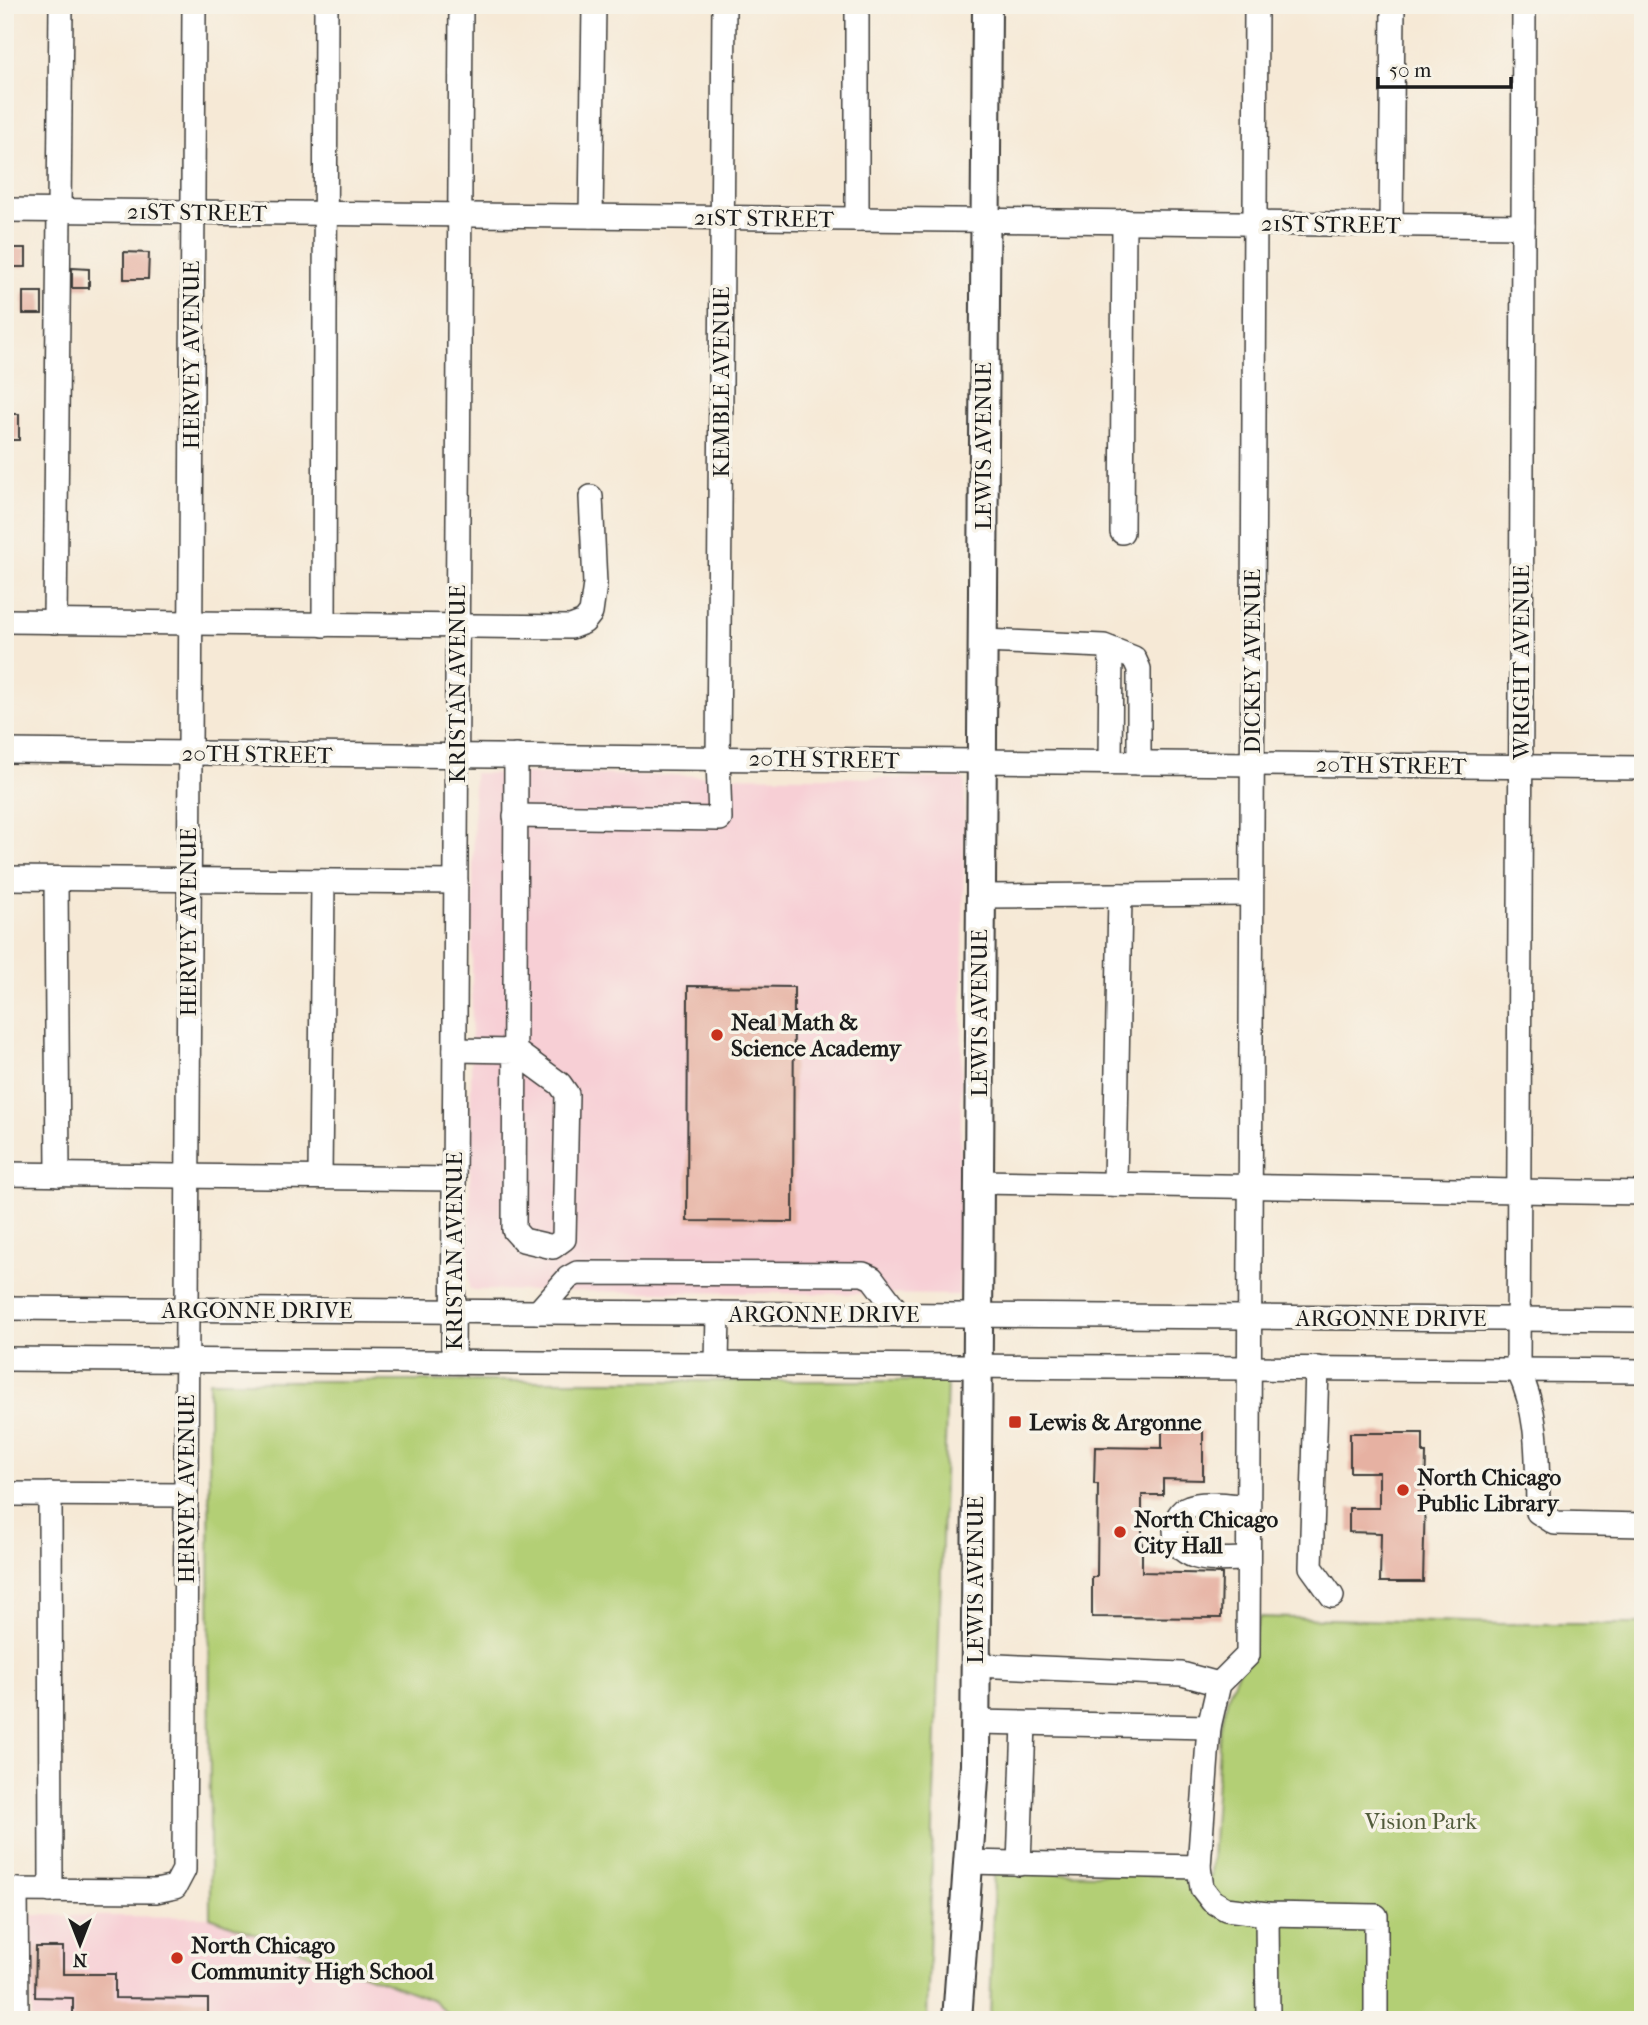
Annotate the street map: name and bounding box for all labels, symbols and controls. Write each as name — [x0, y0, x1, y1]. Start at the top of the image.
scale bar — [1378, 46, 1512, 90]
text: 50 m — [1389, 58, 1432, 82]
street label: 21ST STREET — [127, 198, 268, 227]
street label: 21ST STREET — [694, 204, 835, 233]
street label: 21ST STREET — [1261, 210, 1402, 239]
street label: HERVEY AVENUE — [178, 260, 205, 450]
street label: KEMBLE AVENUE — [708, 286, 735, 478]
street label: LEWIS AVENUE — [970, 362, 997, 530]
street label: WRIGHT AVENUE — [1508, 565, 1535, 760]
street label: DICKEY AVENUE — [1239, 569, 1266, 753]
street label: KRISTAN AVENUE — [444, 585, 471, 783]
street label: 20TH STREET — [181, 740, 333, 769]
street label: 20TH STREET — [748, 745, 900, 774]
street label: 20TH STREET — [1315, 751, 1467, 780]
street label: HERVEY AVENUE — [175, 827, 202, 1017]
street label: LEWIS AVENUE — [966, 929, 993, 1097]
place label: Neal Math & Science Academy — [731, 1009, 903, 1062]
marker: Neal Math & Science Academy — [709, 1027, 725, 1043]
street label: KRISTAN AVENUE — [441, 1152, 468, 1350]
street label: ARGONNE DRIVE — [161, 1297, 353, 1324]
street label: ARGONNE DRIVE — [728, 1301, 920, 1328]
street label: ARGONNE DRIVE — [1295, 1305, 1487, 1332]
street label: HERVEY AVENUE — [173, 1394, 200, 1584]
place label: Lewis & Argonne — [1029, 1409, 1202, 1436]
marker: Lewis & Argonne — [1007, 1414, 1023, 1430]
place label: North Chicago Public Library — [1417, 1464, 1562, 1517]
marker: North Chicago Public Library — [1395, 1482, 1411, 1498]
street label: LEWIS AVENUE — [962, 1496, 989, 1664]
place label: North Chicago City Hall — [1134, 1506, 1279, 1559]
marker: North Chicago City Hall — [1112, 1524, 1128, 1540]
park label: Vision Park — [1364, 1808, 1478, 1835]
north arrow — [46, 1910, 116, 1980]
place label: North Chicago Community High School — [191, 1932, 434, 1985]
text: N — [72, 1949, 87, 1971]
marker: North Chicago Community High School — [169, 1950, 185, 1966]

